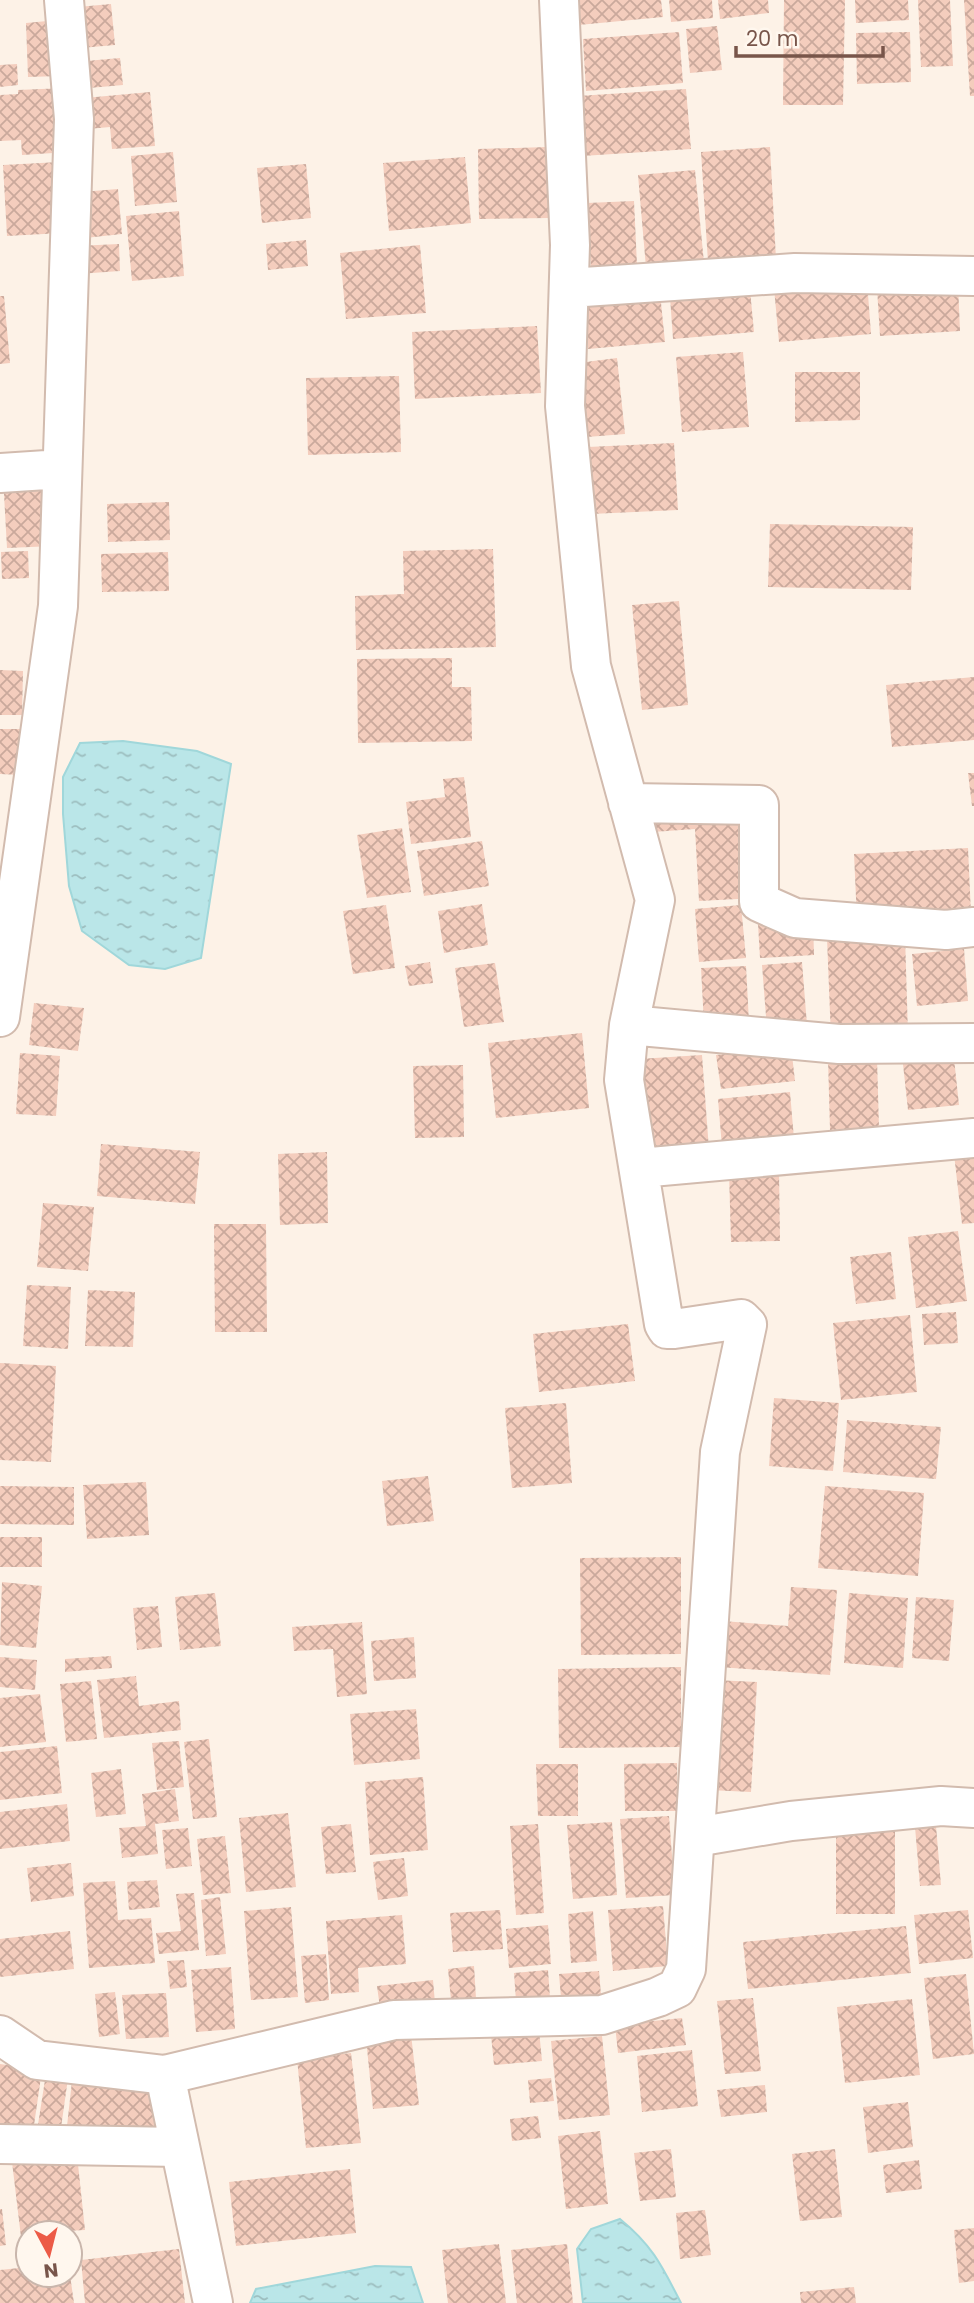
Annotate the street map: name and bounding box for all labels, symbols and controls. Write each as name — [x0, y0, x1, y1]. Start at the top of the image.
scale bar — [736, 14, 883, 58]
text: 20 m — [746, 24, 799, 53]
north arrow — [14, 2219, 84, 2289]
text: N — [42, 2256, 60, 2285]

